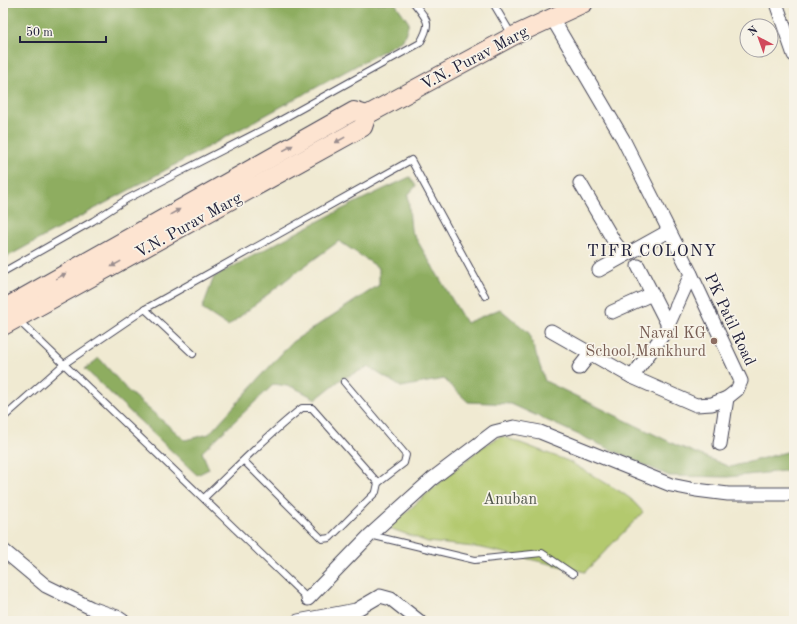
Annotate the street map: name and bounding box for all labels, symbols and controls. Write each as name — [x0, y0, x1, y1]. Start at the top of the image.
scale bar — [20, 18, 106, 44]
north arrow — [739, 18, 779, 58]
street label: V.N. Purav Marg — [419, 24, 531, 94]
text: N — [747, 24, 761, 38]
text: 50 m — [26, 26, 53, 39]
one-way arrow — [334, 136, 345, 143]
one-way arrow — [282, 145, 294, 152]
street label: V.N. Purav Marg — [133, 190, 245, 261]
one-way arrow — [169, 209, 181, 216]
district label: TIFR COLONY — [587, 243, 717, 260]
one-way arrow — [110, 260, 122, 267]
street label: PK Patil Road — [701, 271, 758, 368]
one-way arrow — [56, 273, 67, 280]
place label: Naval KG School,Mankhurd — [585, 326, 706, 360]
marker: Naval KG School,Mankhurd — [709, 336, 719, 346]
park label: Anuban — [483, 492, 537, 508]

